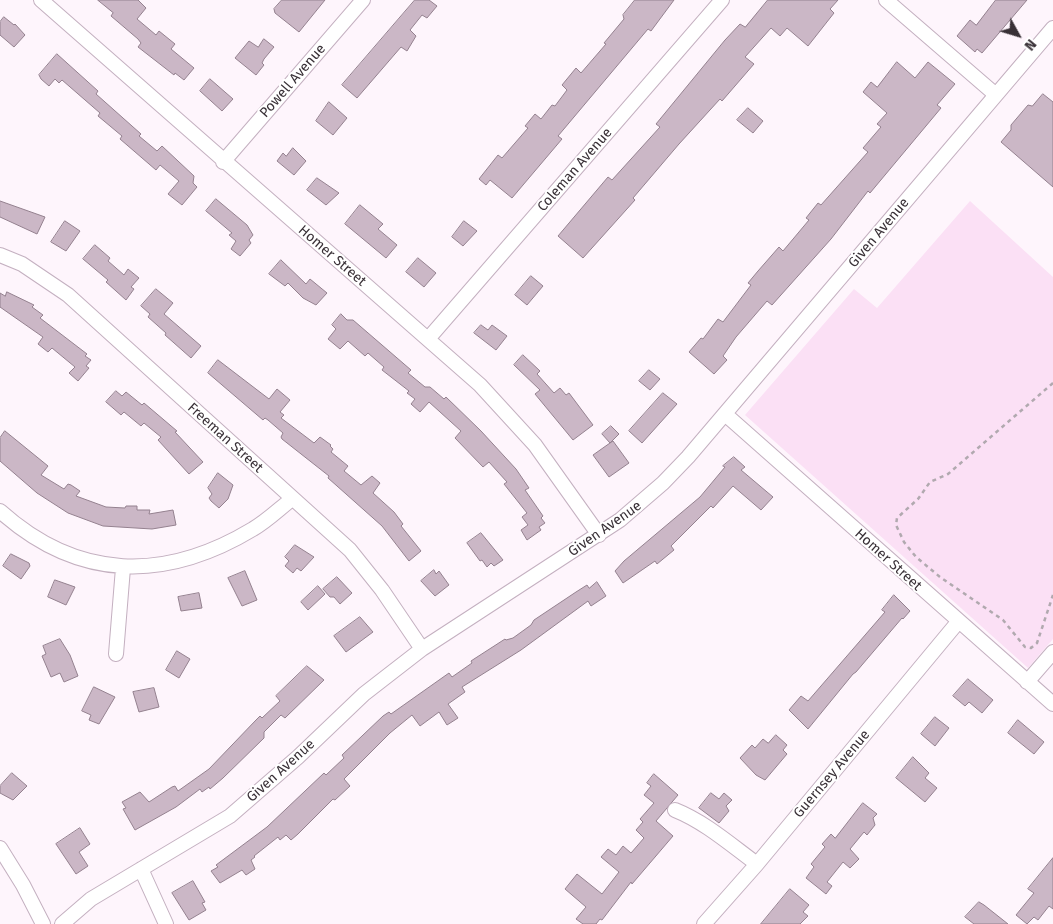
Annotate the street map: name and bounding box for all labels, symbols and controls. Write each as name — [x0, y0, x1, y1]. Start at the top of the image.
north arrow — [993, 10, 1043, 60]
text: N — [1021, 36, 1040, 54]
street label: Powell Avenue — [257, 41, 329, 121]
street label: Coleman Avenue — [534, 125, 616, 215]
street label: Given Avenue — [845, 195, 913, 271]
street label: Homer Street — [295, 222, 369, 290]
street label: Freeman Street — [184, 400, 266, 476]
street label: Given Avenue — [565, 498, 645, 560]
street label: Homer Street — [851, 526, 925, 594]
street label: Guernsey Avenue — [790, 727, 874, 821]
street label: Given Avenue — [244, 736, 318, 806]

